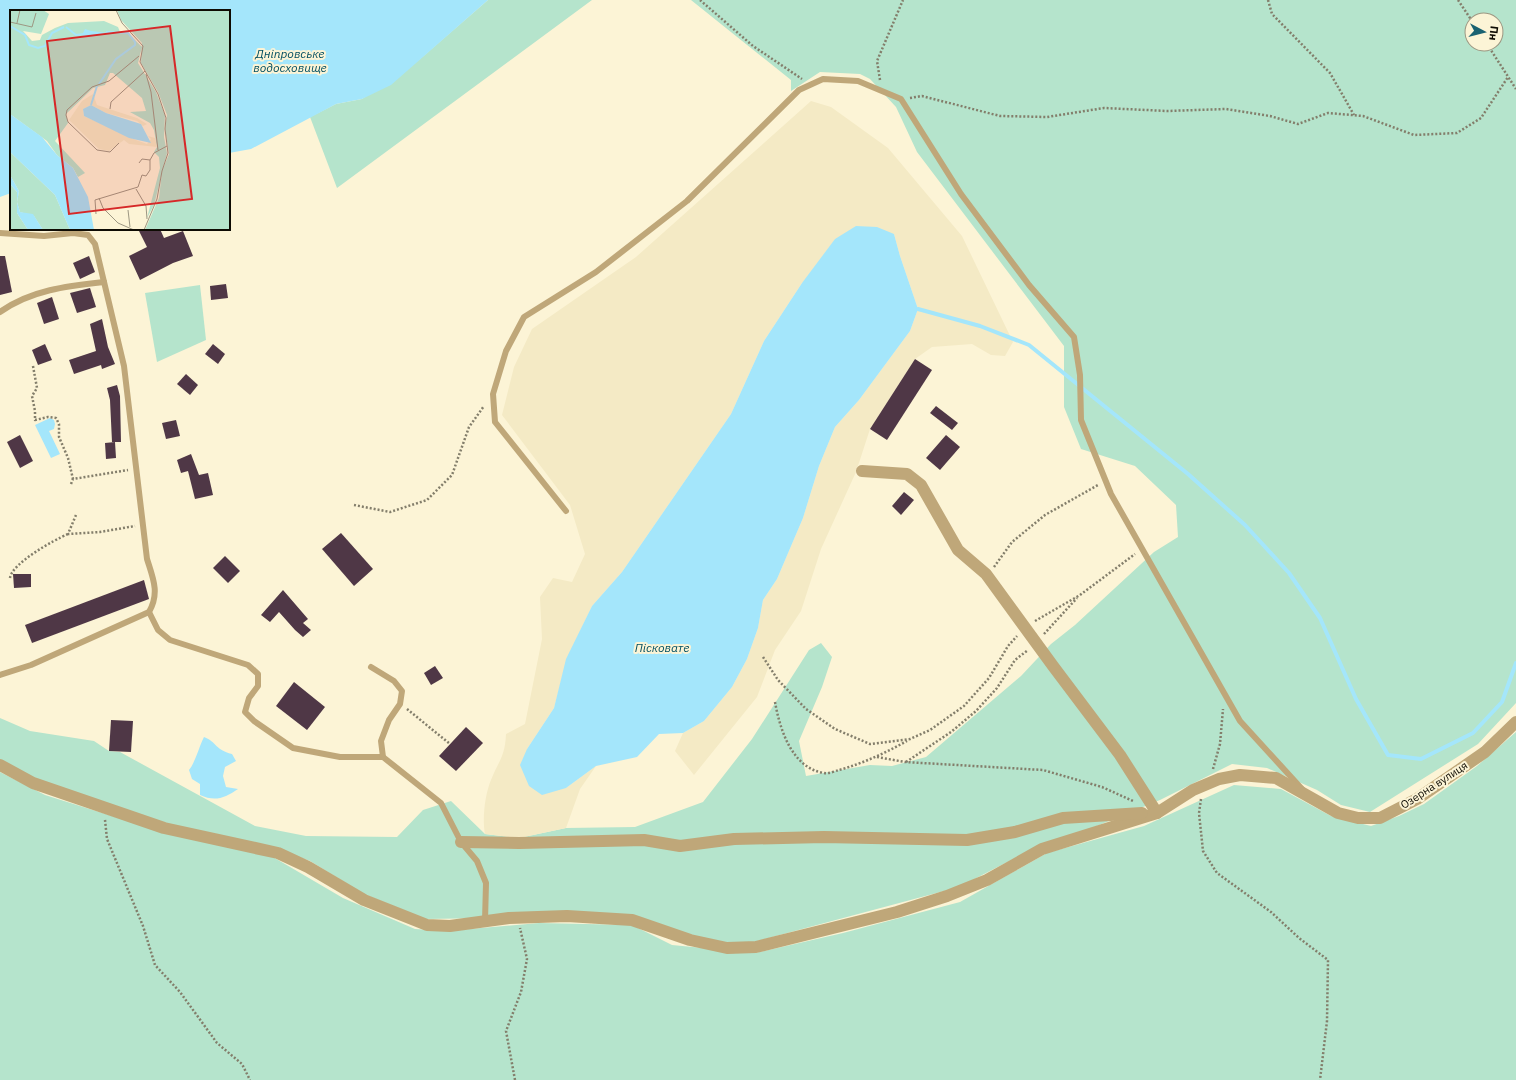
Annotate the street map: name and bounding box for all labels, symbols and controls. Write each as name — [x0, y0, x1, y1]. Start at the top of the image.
inset map — [10, 10, 230, 230]
north arrow — [1464, 12, 1504, 52]
text: Пн — [1486, 25, 1502, 41]
water label: Дніпровське водосховище — [253, 46, 327, 75]
water label: Пісковате — [635, 640, 689, 655]
street label: Озерна вулиця — [1398, 758, 1470, 812]

